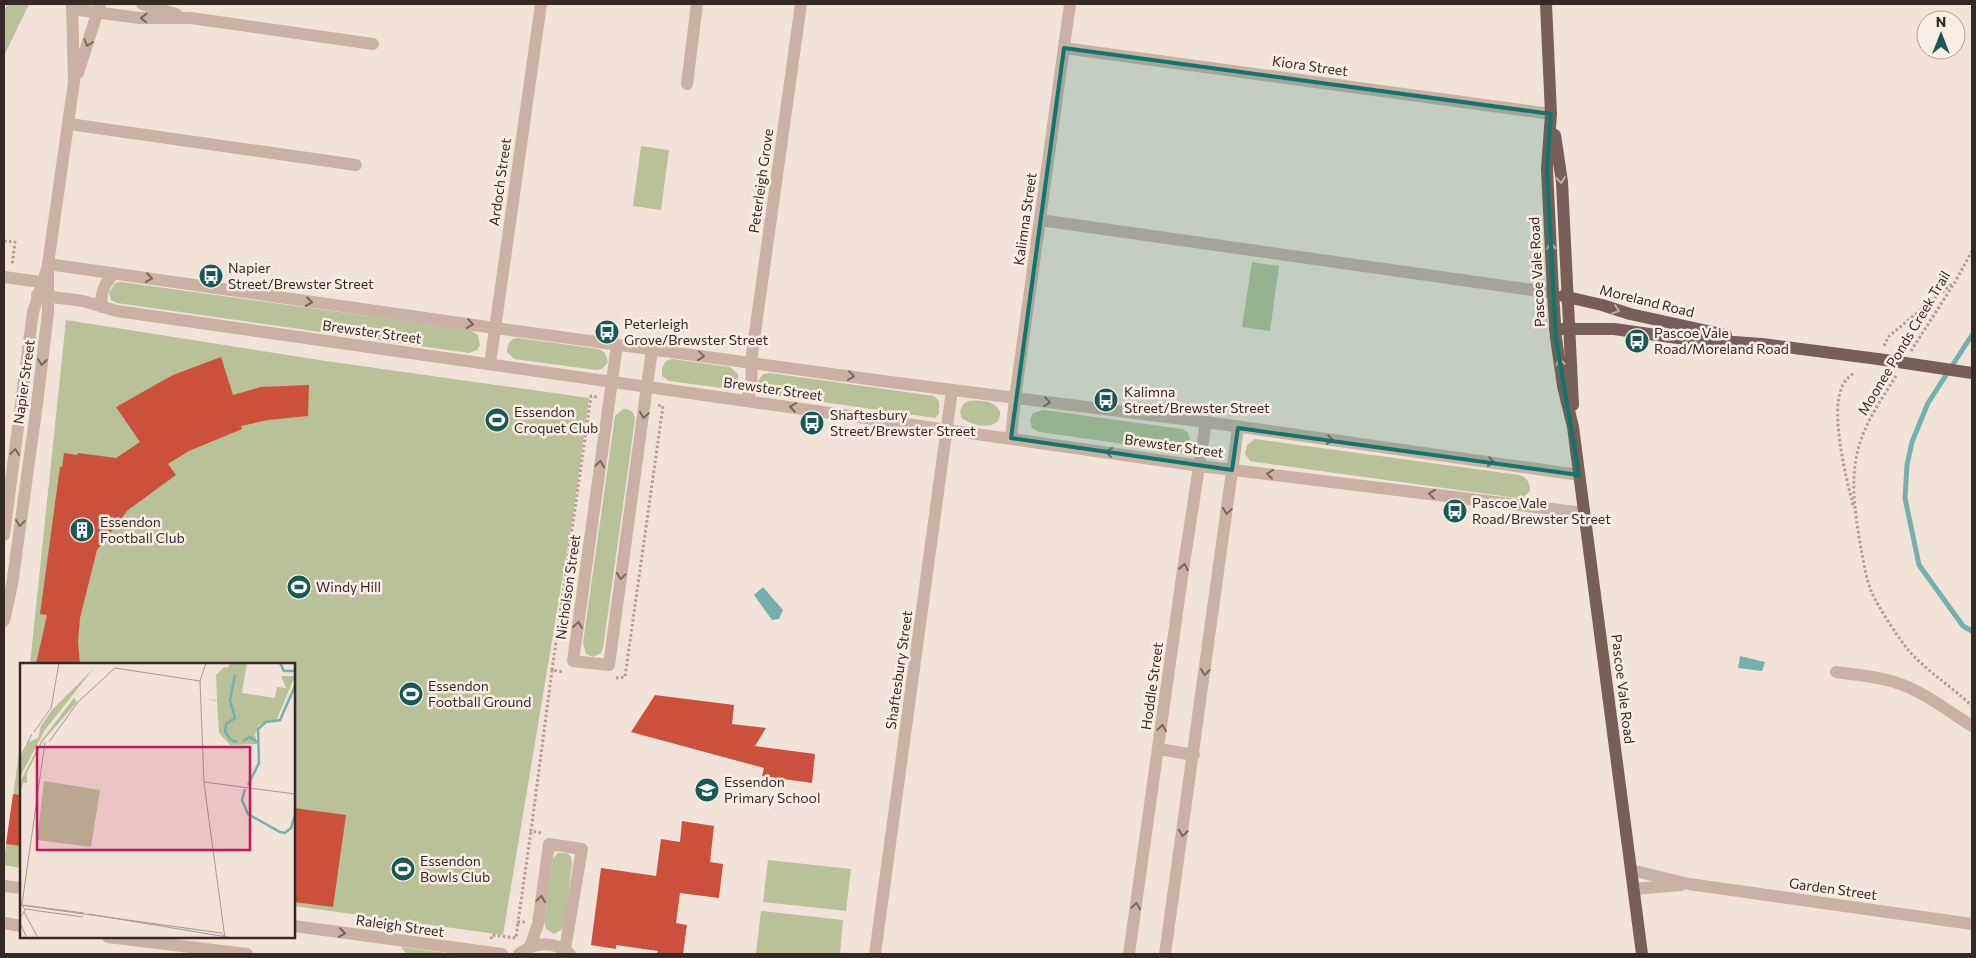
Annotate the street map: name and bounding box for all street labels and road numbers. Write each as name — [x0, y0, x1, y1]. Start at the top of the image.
street label: Kiora Street — [1271, 52, 1349, 79]
street label: Peterleigh Grove — [745, 128, 776, 234]
street label: Ardoch Street — [485, 137, 514, 227]
street label: Kalimna Street — [1010, 171, 1039, 267]
street label: Pascoe Vale Road — [1525, 216, 1548, 328]
street label: Moonee Ponds Creek Trail — [1854, 267, 1953, 418]
street label: Moreland Road — [1598, 281, 1696, 320]
street label: Brewster Street — [321, 316, 423, 347]
street label: Napier Street — [9, 338, 38, 425]
street label: Brewster Street — [722, 373, 824, 404]
street label: Brewster Street — [1123, 430, 1225, 461]
street label: Nicholson Street — [552, 533, 583, 641]
street label: Shaftesbury Street — [882, 609, 915, 730]
street label: Pascoe Vale Road — [1608, 633, 1639, 745]
street label: Hoddle Street — [1137, 641, 1166, 731]
street label: Garden Street — [1788, 874, 1878, 903]
street label: Raleigh Street — [355, 911, 446, 940]

